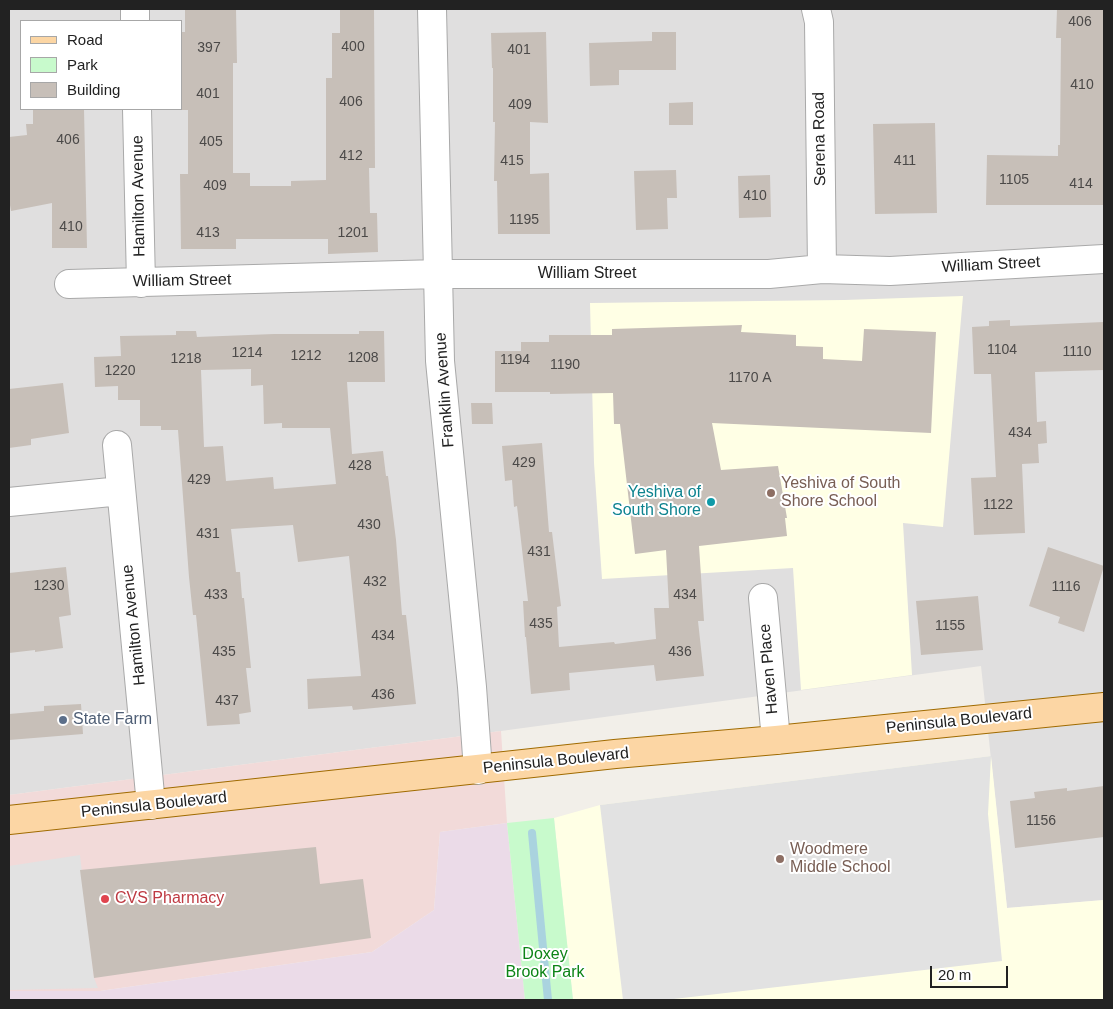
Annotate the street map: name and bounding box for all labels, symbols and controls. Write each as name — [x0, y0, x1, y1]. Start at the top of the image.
house number: 406 — [1068, 14, 1092, 30]
legend — [20, 20, 182, 110]
text: Road — [67, 31, 103, 48]
house number: 400 — [341, 39, 365, 55]
house number: 397 — [197, 40, 221, 56]
house number: 401 — [507, 42, 531, 58]
text: Park — [67, 56, 98, 73]
house number: 410 — [1070, 77, 1094, 93]
text: Building — [67, 81, 120, 98]
house number: 401 — [196, 86, 220, 102]
street label: Serena Road — [810, 92, 830, 186]
house number: 406 — [339, 94, 363, 110]
house number: 409 — [508, 97, 532, 113]
house number: 406 — [56, 132, 80, 148]
house number: 405 — [199, 134, 223, 150]
street label: Hamilton Avenue — [128, 135, 150, 257]
house number: 412 — [339, 148, 363, 164]
house number: 415 — [500, 153, 524, 169]
house number: 411 — [894, 153, 916, 169]
house number: 1105 — [999, 172, 1029, 188]
house number: 414 — [1069, 176, 1093, 192]
house number: 409 — [203, 178, 227, 194]
house number: 410 — [743, 188, 767, 204]
house number: 1195 — [509, 212, 539, 228]
house number: 410 — [59, 219, 83, 235]
house number: 413 — [196, 225, 220, 241]
house number: 1201 — [337, 225, 369, 241]
street label: William Street — [941, 253, 1041, 277]
street label: William Street — [538, 264, 636, 284]
street label: William Street — [133, 271, 231, 291]
street label: Franklin Avenue — [431, 332, 459, 448]
house number: 1104 — [987, 342, 1017, 358]
house number: 1110 — [1062, 344, 1092, 360]
house number: 1214 — [231, 345, 263, 361]
house number: 1212 — [290, 348, 322, 364]
house number: 1208 — [347, 350, 379, 366]
house number: 1218 — [170, 351, 202, 367]
house number: 1194 — [500, 352, 530, 368]
house number: 1190 — [550, 357, 580, 373]
house number: 1220 — [104, 363, 136, 379]
house number: 1170 A — [728, 370, 772, 386]
house number: 434 — [1008, 425, 1032, 441]
house number: 429 — [512, 455, 536, 471]
house number: 428 — [348, 458, 372, 474]
house number: 429 — [187, 472, 211, 488]
place label: Yeshiva of South Shore School — [781, 474, 900, 512]
place label: Yeshiva of South Shore — [612, 483, 701, 521]
marker: Yeshiva of South Shore School — [765, 487, 777, 499]
marker: Yeshiva of South Shore — [705, 496, 717, 508]
house number: 1122 — [983, 497, 1013, 513]
house number: 430 — [357, 517, 381, 533]
house number: 431 — [196, 526, 220, 542]
house number: 431 — [527, 544, 551, 560]
street label: Hamilton Avenue — [118, 564, 150, 686]
house number: 432 — [363, 574, 387, 590]
house number: 1230 — [33, 578, 65, 594]
house number: 1116 — [1051, 579, 1081, 595]
house number: 433 — [204, 587, 228, 603]
house number: 434 — [673, 587, 697, 603]
house number: 435 — [529, 616, 553, 632]
house number: 1155 — [935, 618, 965, 634]
street label: Haven Place — [755, 623, 783, 715]
house number: 434 — [371, 628, 395, 644]
house number: 435 — [212, 644, 236, 660]
house number: 436 — [668, 644, 692, 660]
house number: 436 — [371, 687, 395, 703]
house number: 437 — [215, 693, 239, 709]
street label: Peninsula Boulevard — [885, 704, 1033, 738]
place label: State Farm — [73, 710, 152, 730]
marker: State Farm — [57, 714, 69, 726]
street label: Peninsula Boulevard — [482, 744, 630, 778]
street label: Peninsula Boulevard — [80, 788, 228, 822]
house number: 1156 — [1026, 813, 1056, 829]
place label: Woodmere Middle School — [790, 840, 890, 878]
marker: Woodmere Middle School — [774, 853, 786, 865]
place label: CVS Pharmacy — [115, 889, 224, 909]
marker: CVS Pharmacy — [99, 893, 111, 905]
park label: Doxey Brook Park — [505, 945, 585, 983]
scale bar — [933, 956, 1010, 988]
text: 20 m — [938, 966, 971, 983]

